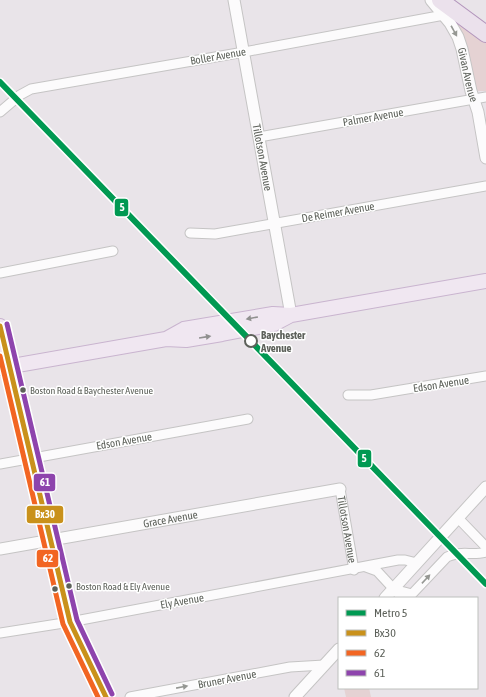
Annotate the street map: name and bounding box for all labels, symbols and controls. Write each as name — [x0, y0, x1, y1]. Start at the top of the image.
one-way arrow — [451, 25, 458, 37]
street label: Boller Avenue — [189, 45, 247, 67]
street label: Givan Avenue — [456, 47, 480, 103]
street label: Palmer Avenue — [342, 106, 404, 128]
street label: Tillotson Avenue — [251, 123, 274, 192]
line badge: 5 — [114, 198, 129, 217]
street label: De Reimer Avenue — [301, 200, 375, 224]
text: 5 — [119, 201, 125, 213]
one-way arrow — [246, 315, 259, 321]
place label: Baychester Avenue — [260, 329, 306, 354]
one-way arrow — [199, 334, 211, 340]
marker: Baychester Avenue — [244, 334, 258, 348]
street label: Edson Avenue — [412, 374, 470, 394]
marker: Boston Road & Baychester Avenue — [18, 385, 28, 395]
place label: Boston Road & Baychester Avenue — [30, 385, 154, 396]
street label: Edson Avenue — [95, 430, 153, 452]
line badge: 5 — [357, 449, 372, 468]
text: 5 — [361, 452, 367, 464]
line badge: 61 — [33, 473, 56, 492]
text: 61 — [40, 476, 50, 488]
street label: Tillotson Avenue — [335, 495, 359, 564]
line badge: Bx30 — [26, 505, 64, 524]
text: Bx30 — [35, 508, 55, 520]
street label: Grace Avenue — [142, 508, 199, 530]
line badge: 62 — [36, 549, 59, 568]
text: 62 — [43, 552, 53, 564]
one-way arrow — [421, 574, 430, 584]
marker: Boston Road & Ely Avenue — [64, 581, 74, 591]
place label: Boston Road & Ely Avenue — [76, 581, 170, 592]
unlabelled marker — [50, 584, 60, 594]
street label: Ely Avenue — [159, 591, 205, 611]
legend — [338, 597, 478, 689]
text: Metro 5 — [374, 606, 407, 620]
text: Bx30 — [374, 626, 396, 640]
text: 62 — [374, 646, 385, 660]
text: 61 — [374, 666, 386, 680]
street label: Bruner Avenue — [197, 667, 257, 691]
one-way arrow — [176, 684, 188, 690]

